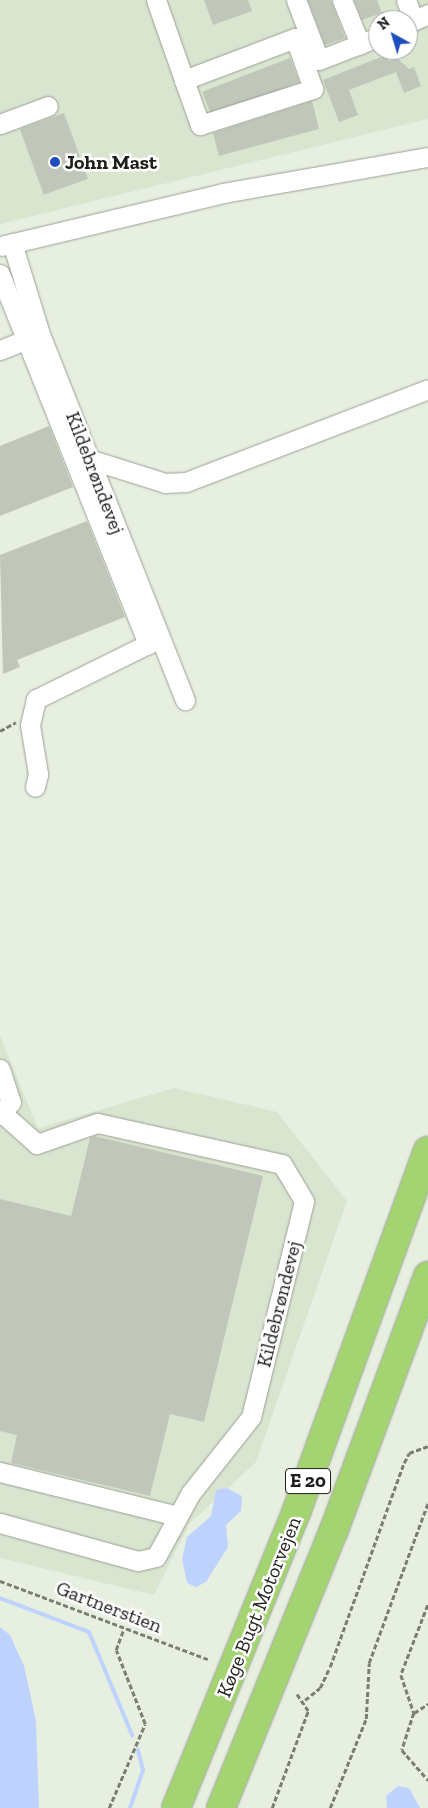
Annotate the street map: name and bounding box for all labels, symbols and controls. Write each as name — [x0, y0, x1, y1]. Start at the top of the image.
north arrow — [368, 10, 418, 60]
text: N — [374, 14, 393, 34]
place label: John Mast — [65, 150, 157, 174]
marker: John Mast — [49, 156, 61, 168]
street label: Kildebrøndevej — [61, 408, 129, 538]
street label: Kildebrøndevej — [252, 1238, 306, 1370]
road number: E 20 — [284, 1464, 332, 1498]
street label: Køge Bugt Motorvejen — [212, 1513, 306, 1701]
street label: Gartnerstien — [53, 1576, 165, 1638]

